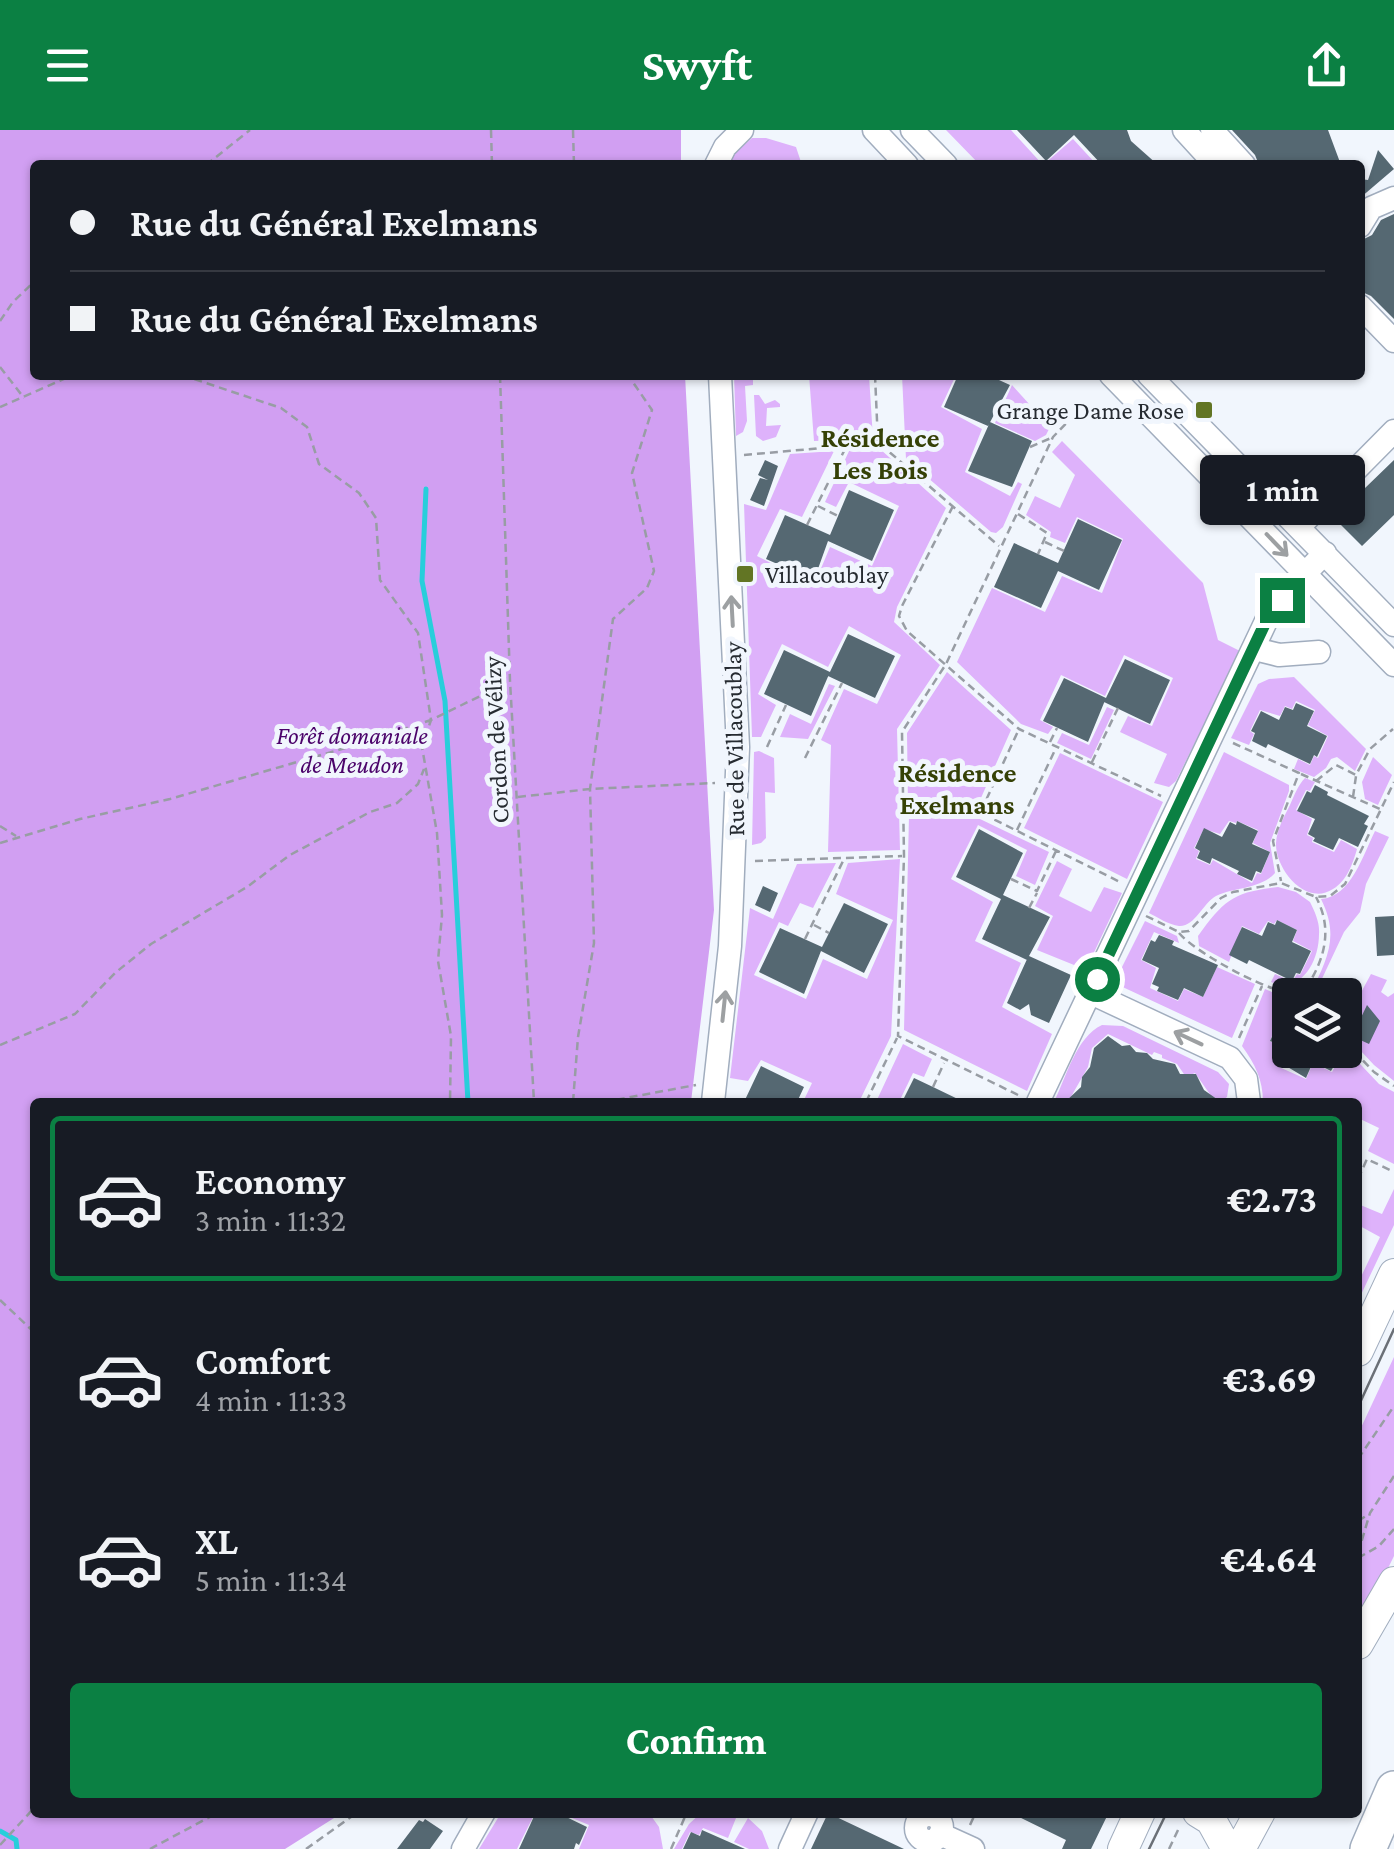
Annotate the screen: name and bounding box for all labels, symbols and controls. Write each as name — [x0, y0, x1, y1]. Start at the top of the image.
icon: menu — [40, 38, 95, 93]
icon: share — [1299, 38, 1354, 93]
text: Swyft — [642, 40, 752, 90]
text: Rue du Général Exelmans — [130, 202, 538, 244]
text: Rue du Général Exelmans — [130, 298, 538, 340]
place label: Grange Dame Rose — [996, 397, 1184, 425]
marker: Grange Dame Rose — [1193, 399, 1215, 421]
district label: Résidence Les Bois — [821, 422, 939, 485]
callout: 1 min — [1200, 455, 1364, 525]
text: 1 min — [1246, 472, 1319, 508]
one-way arrow — [1265, 533, 1289, 557]
place label: Villacoublay — [765, 561, 889, 589]
marker: Villacoublay — [734, 563, 756, 585]
route end — [1260, 578, 1305, 623]
one-way arrow — [722, 596, 741, 628]
street label: Rue de Villacoublay — [719, 641, 750, 837]
street label: Cordon de Vélizy — [478, 655, 515, 824]
park label: Forêt domaniale de Meudon — [276, 722, 428, 778]
district label: Résidence Exelmans — [898, 757, 1016, 820]
route start — [1075, 957, 1120, 1002]
map controls — [1272, 978, 1362, 1068]
button: layers — [1272, 978, 1362, 1068]
one-way arrow — [715, 990, 734, 1022]
one-way arrow — [1173, 1028, 1203, 1046]
icon: car — [75, 1154, 165, 1244]
text: Economy — [195, 1160, 345, 1202]
text: €2.73 — [1227, 1178, 1317, 1220]
text: 3 min · 11:32 — [195, 1202, 346, 1238]
icon: car — [75, 1334, 165, 1424]
text: Comfort — [195, 1340, 331, 1382]
text: €3.69 — [1223, 1358, 1317, 1400]
text: 4 min · 11:33 — [195, 1382, 347, 1418]
icon: car — [75, 1514, 165, 1604]
text: XL — [195, 1520, 238, 1562]
text: €4.64 — [1221, 1538, 1317, 1580]
text: 5 min · 11:34 — [195, 1562, 347, 1598]
button: Confirm — [70, 1683, 1322, 1798]

